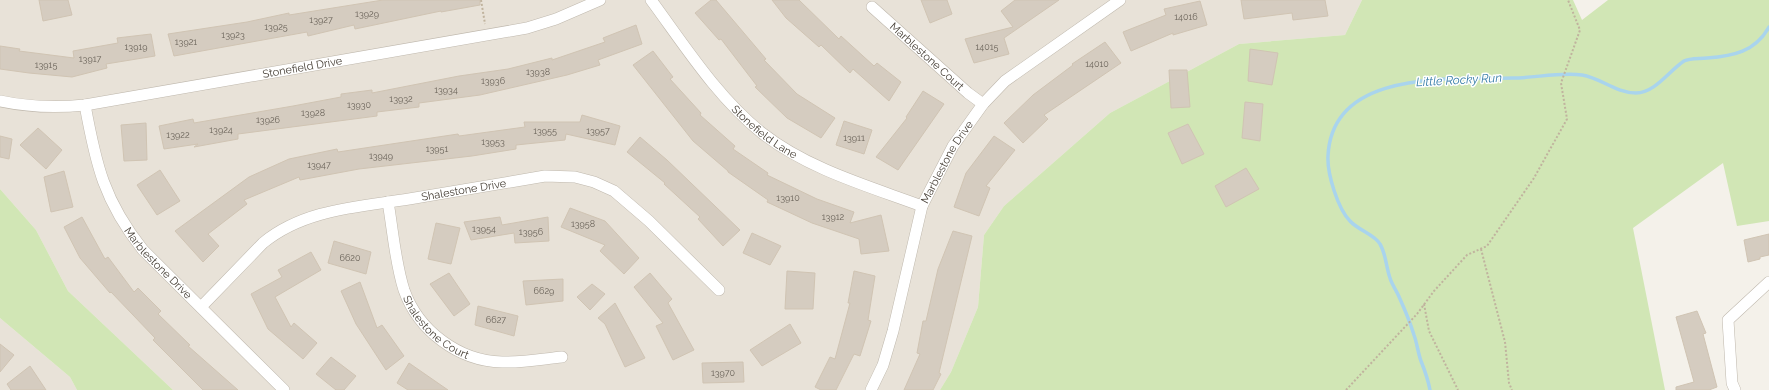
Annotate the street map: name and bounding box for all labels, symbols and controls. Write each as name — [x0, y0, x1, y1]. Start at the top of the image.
house number: 13929 — [355, 9, 379, 19]
house number: 14016 — [1174, 12, 1198, 22]
house number: 13927 — [309, 15, 333, 25]
street label: Marblestone Court — [887, 20, 967, 94]
house number: 13925 — [264, 22, 288, 32]
house number: 13923 — [221, 30, 245, 40]
house number: 13921 — [175, 37, 197, 47]
house number: 13919 — [124, 42, 148, 52]
house number: 14015 — [975, 42, 999, 52]
house number: 13917 — [79, 54, 101, 64]
street label: Stonefield Drive — [262, 54, 344, 81]
house number: 14010 — [1085, 59, 1109, 69]
house number: 13915 — [35, 60, 57, 70]
house number: 13938 — [526, 67, 550, 77]
water label: Little Rocky Run — [1416, 71, 1503, 89]
house number: 13936 — [481, 76, 506, 86]
house number: 13934 — [434, 85, 458, 95]
house number: 13932 — [389, 94, 413, 104]
house number: 13930 — [347, 100, 372, 110]
street label: Stonefield Lane — [729, 103, 800, 162]
house number: 13928 — [301, 108, 325, 118]
house number: 13926 — [256, 115, 281, 125]
street label: Marblestone Drive — [918, 118, 976, 206]
house number: 13924 — [209, 125, 233, 135]
house number: 13955 — [533, 126, 557, 136]
house number: 13957 — [586, 126, 610, 136]
house number: 13922 — [166, 130, 190, 140]
house number: 13911 — [843, 133, 865, 143]
house number: 13953 — [481, 137, 505, 147]
house number: 13951 — [426, 144, 448, 154]
house number: 13949 — [369, 151, 393, 161]
house number: 13947 — [307, 160, 331, 170]
street label: Shalestone Drive — [420, 177, 508, 204]
house number: 13910 — [776, 193, 800, 203]
house number: 13912 — [822, 212, 845, 222]
house number: 13958 — [571, 219, 595, 229]
house number: 13954 — [472, 224, 496, 234]
street label: Marblestone Drive — [121, 225, 195, 302]
house number: 13956 — [519, 227, 544, 237]
house number: 6620 — [339, 253, 361, 263]
house number: 6629 — [534, 286, 554, 296]
street label: Shalestone Court — [400, 294, 471, 362]
house number: 6627 — [486, 315, 506, 325]
house number: 13970 — [711, 368, 736, 378]

